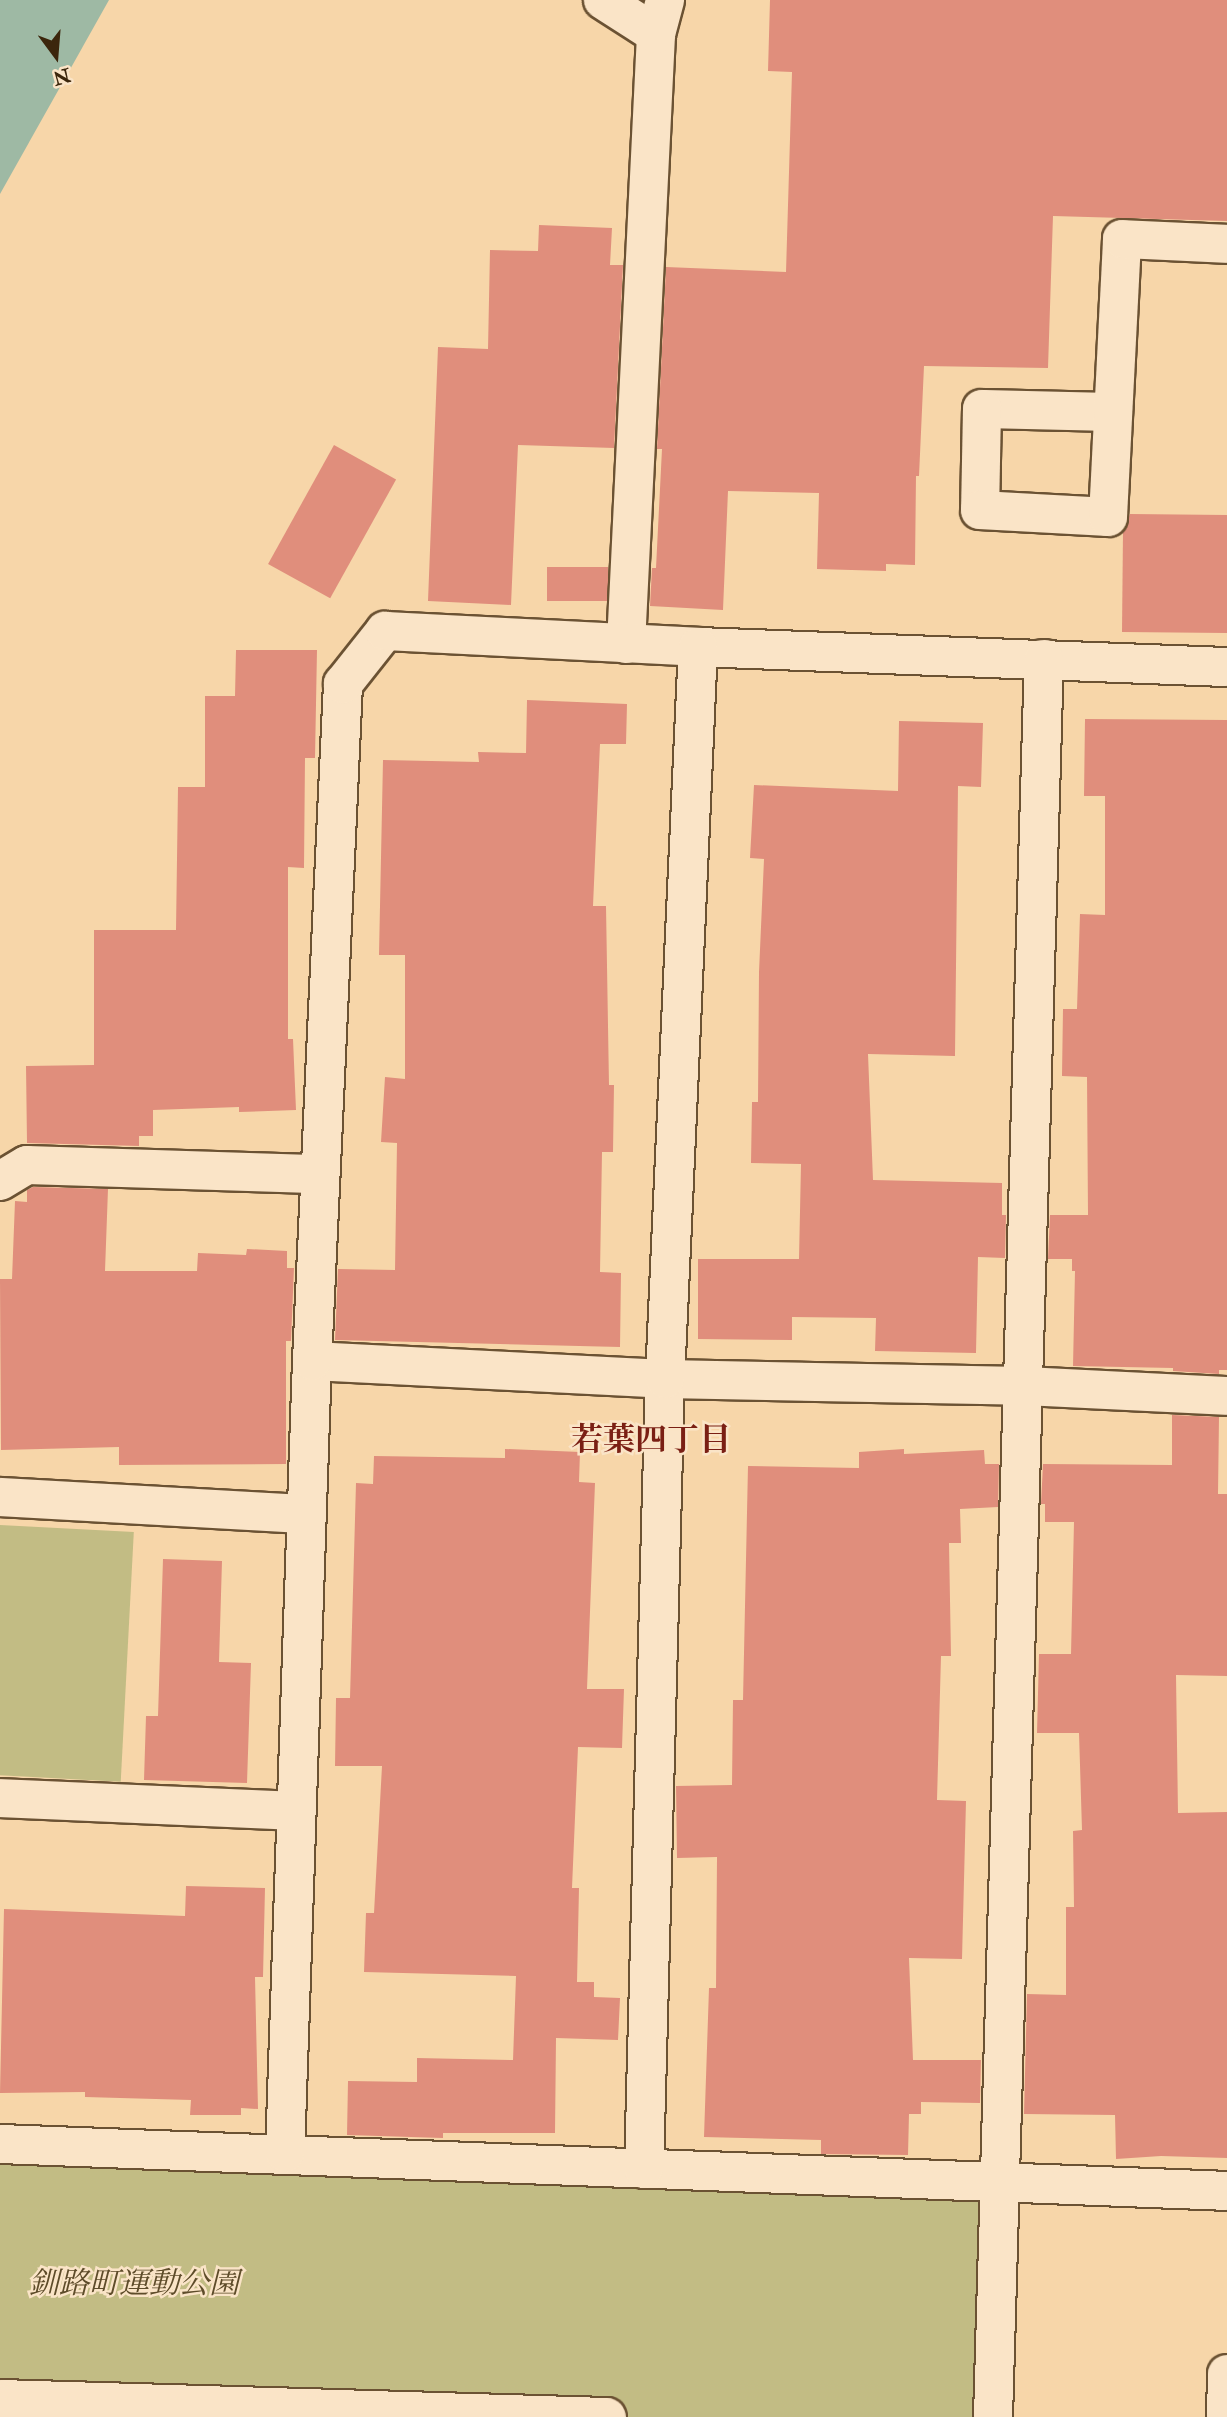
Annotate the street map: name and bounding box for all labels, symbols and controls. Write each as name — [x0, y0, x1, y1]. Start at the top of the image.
north arrow — [21, 21, 91, 91]
text: N — [50, 62, 73, 90]
district label: 若葉四丁目 — [571, 1421, 731, 1459]
park label: 釧路町運動公園 — [29, 2266, 239, 2302]

